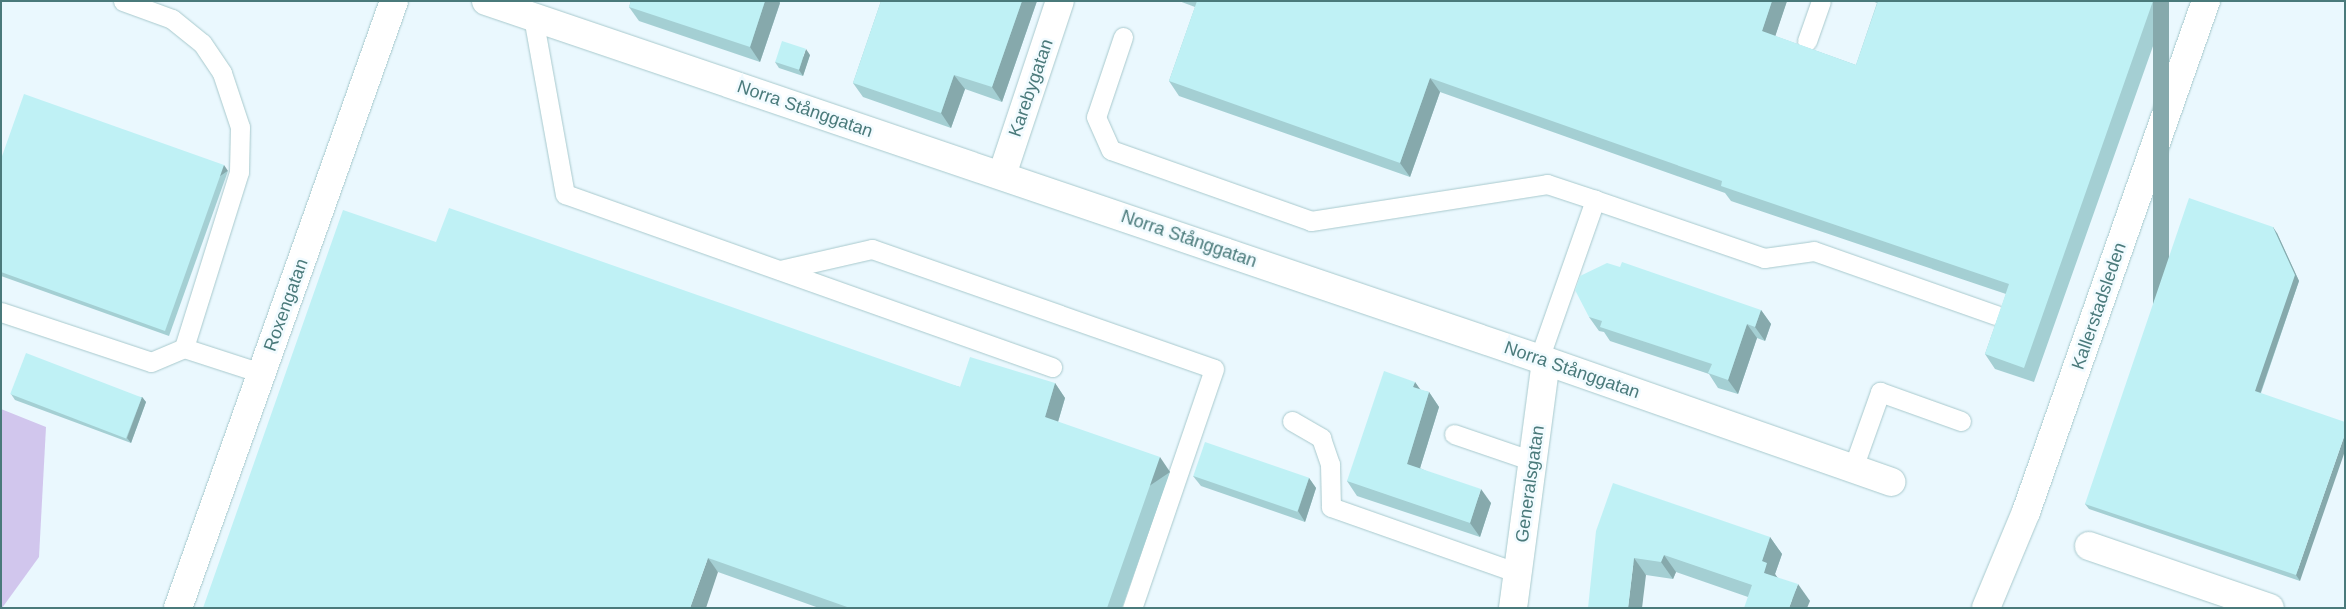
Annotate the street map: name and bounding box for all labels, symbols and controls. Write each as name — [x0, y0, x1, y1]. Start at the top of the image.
street label: Karebygatan — [1004, 36, 1058, 140]
street label: Norra Stånggatan — [734, 76, 876, 142]
street label: Norra Stånggatan — [1118, 206, 1260, 272]
street label: Kallerstadsleden — [2067, 240, 2131, 372]
street label: Roxengatan — [259, 256, 313, 354]
street label: Norra Stånggatan — [1501, 337, 1643, 403]
street label: Generalsgatan — [1511, 424, 1549, 544]

